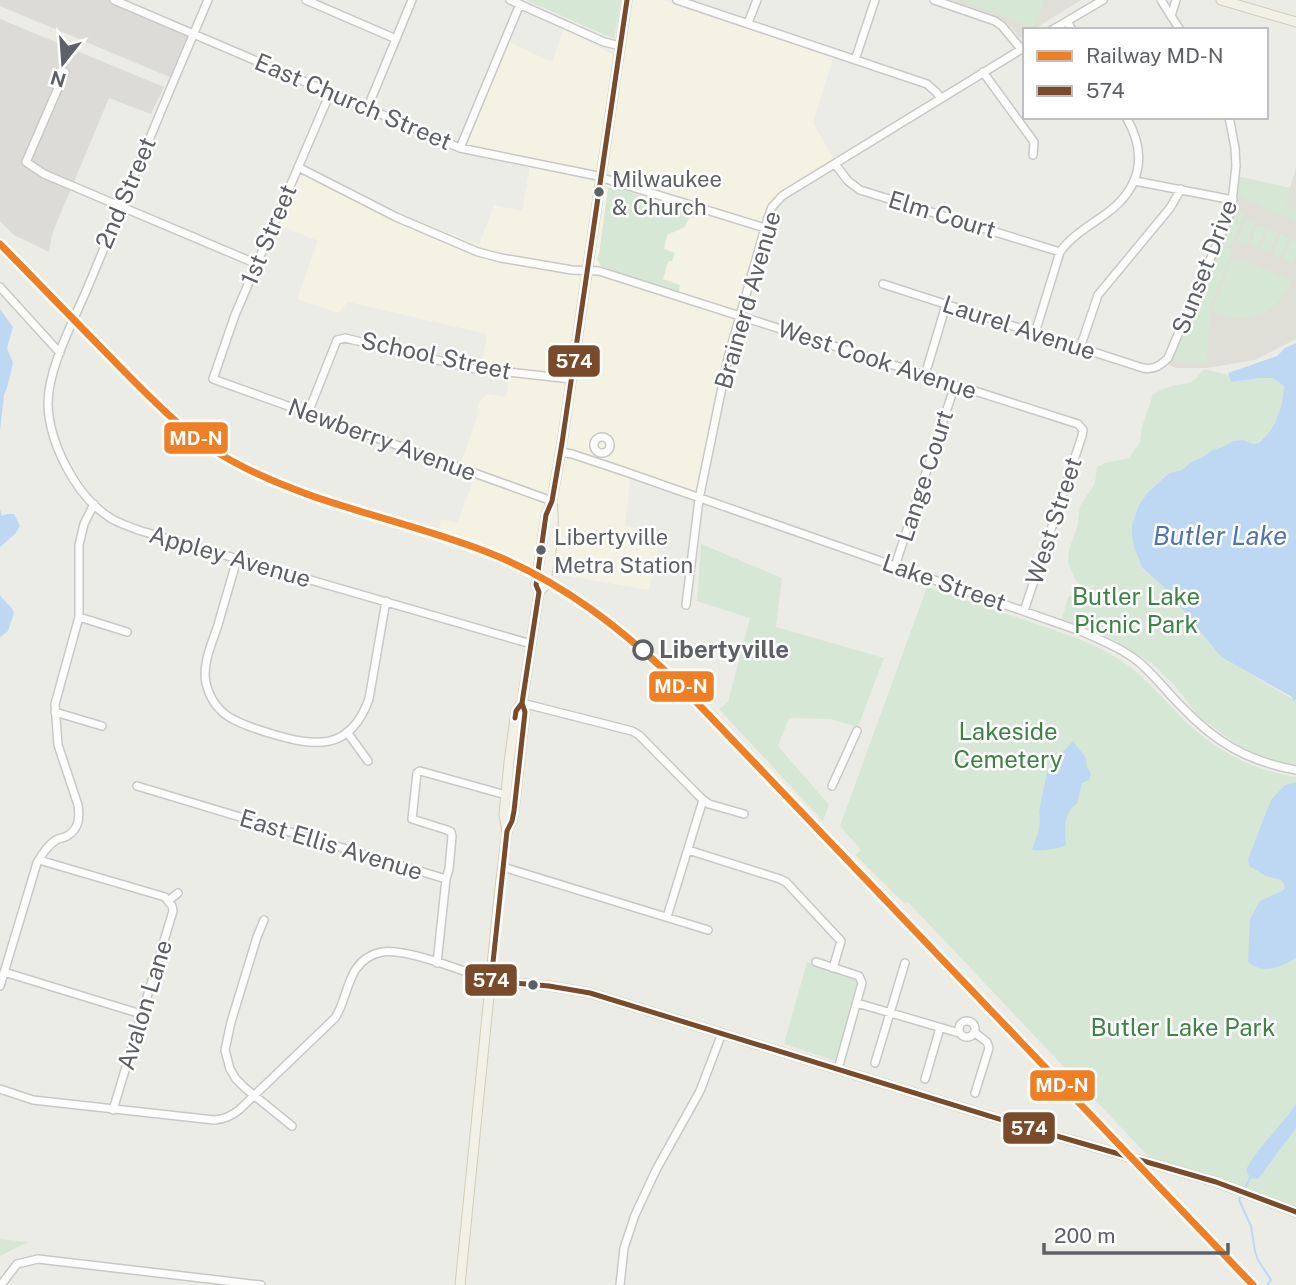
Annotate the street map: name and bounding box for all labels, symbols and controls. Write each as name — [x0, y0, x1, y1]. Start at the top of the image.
north arrow — [28, 28, 98, 98]
legend — [1023, 28, 1268, 119]
text: Railway MD-N — [1086, 43, 1223, 68]
street label: East Church Street — [251, 47, 456, 155]
text: N — [48, 67, 68, 92]
text: 574 — [1086, 78, 1125, 103]
street label: 2nd Street — [89, 133, 161, 253]
place label: Milwaukee & Church — [612, 166, 722, 220]
street label: 1st Street — [234, 180, 302, 289]
street label: Elm Court — [885, 184, 999, 244]
marker: Milwaukee & Church — [592, 185, 606, 199]
street label: Sunset Drive — [1166, 195, 1243, 338]
street label: Brainerd Avenue — [708, 208, 786, 392]
street label: Laurel Avenue — [939, 289, 1099, 365]
street label: West Cook Avenue — [774, 314, 980, 404]
street label: School Street — [358, 325, 514, 385]
line badge: 574 — [547, 344, 601, 378]
text: 574 — [556, 350, 592, 372]
street label: Newberry Avenue — [284, 392, 480, 486]
street label: Lange Court — [890, 406, 959, 545]
line badge: MD-N — [163, 421, 229, 455]
text: MD-N — [169, 427, 223, 449]
street label: West Street — [1019, 453, 1087, 588]
street label: Appley Avenue — [146, 520, 314, 592]
water label: Butler Lake — [1153, 520, 1287, 551]
place label: Libertyville Metra Station — [554, 524, 693, 578]
marker: Libertyville Metra Station — [534, 543, 548, 557]
street label: Lake Street — [879, 548, 1010, 616]
park label: Butler Lake Picnic Park — [1072, 582, 1200, 638]
place label: Libertyville — [659, 635, 789, 663]
marker: Libertyville — [633, 640, 653, 660]
line badge: MD-N — [648, 670, 715, 703]
text: MD-N — [654, 675, 708, 697]
park label: Lakeside Cemetery — [953, 717, 1063, 773]
street label: East Ellis Avenue — [236, 803, 426, 885]
street label: Avalon Lane — [111, 936, 177, 1073]
line badge: 574 — [464, 963, 518, 997]
text: 574 — [473, 969, 509, 991]
unlabelled marker — [526, 978, 540, 992]
park label: Butler Lake Park — [1091, 1013, 1275, 1041]
line badge: MD-N — [1029, 1069, 1096, 1102]
text: MD-N — [1035, 1074, 1089, 1096]
line badge: 574 — [1002, 1111, 1056, 1145]
text: 574 — [1011, 1117, 1047, 1139]
scale bar — [1044, 1212, 1228, 1256]
text: 200 m — [1054, 1223, 1115, 1248]

